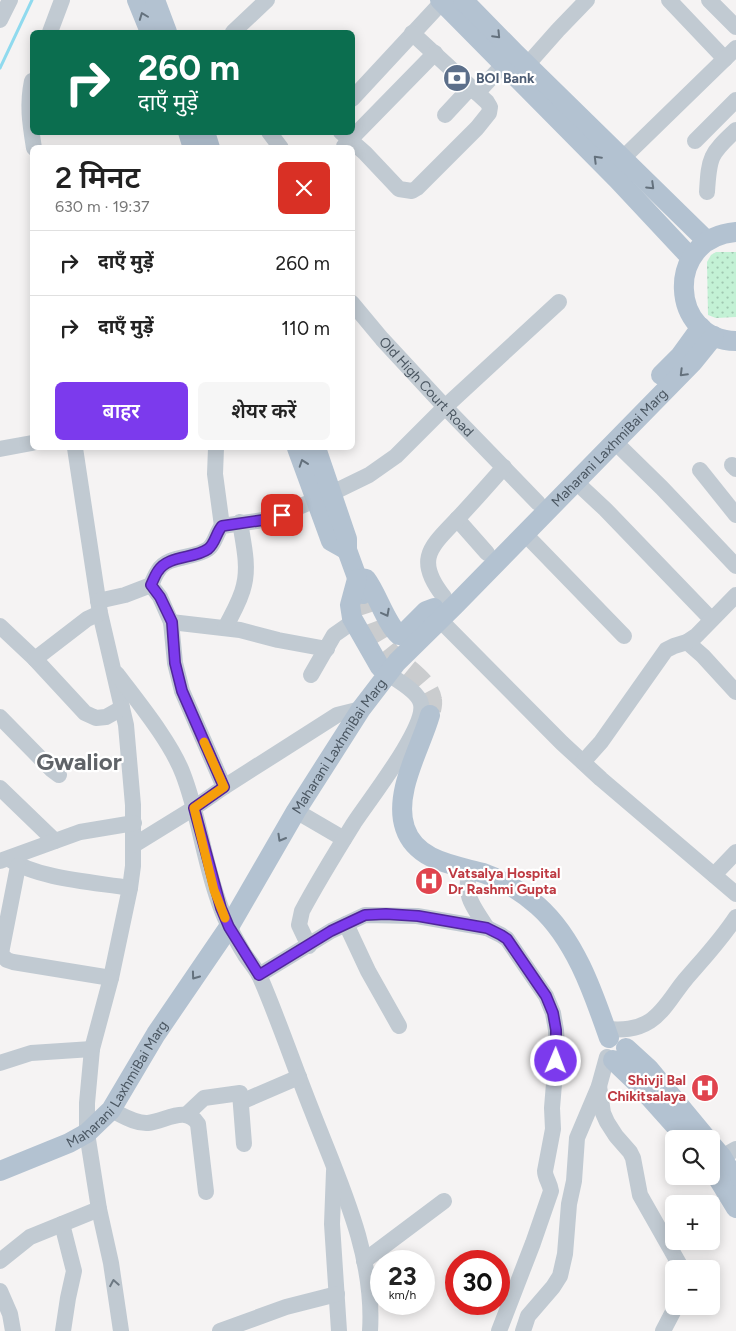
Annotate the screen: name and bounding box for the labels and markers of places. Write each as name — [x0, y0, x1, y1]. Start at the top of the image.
bank icon: BOI Bank — [442, 63, 472, 93]
place label: BOI Bank — [476, 70, 535, 87]
pin — [261, 494, 303, 536]
place label: Vatsalya Hospital Dr Rashmi Gupta — [448, 865, 560, 898]
hospital icon: Vatsalya Hospital Dr Rashmi Gupta — [414, 866, 444, 896]
place label: Shivji Bal Chikitsalaya — [607, 1072, 686, 1105]
hospital icon: Shivji Bal Chikitsalaya — [690, 1073, 720, 1103]

